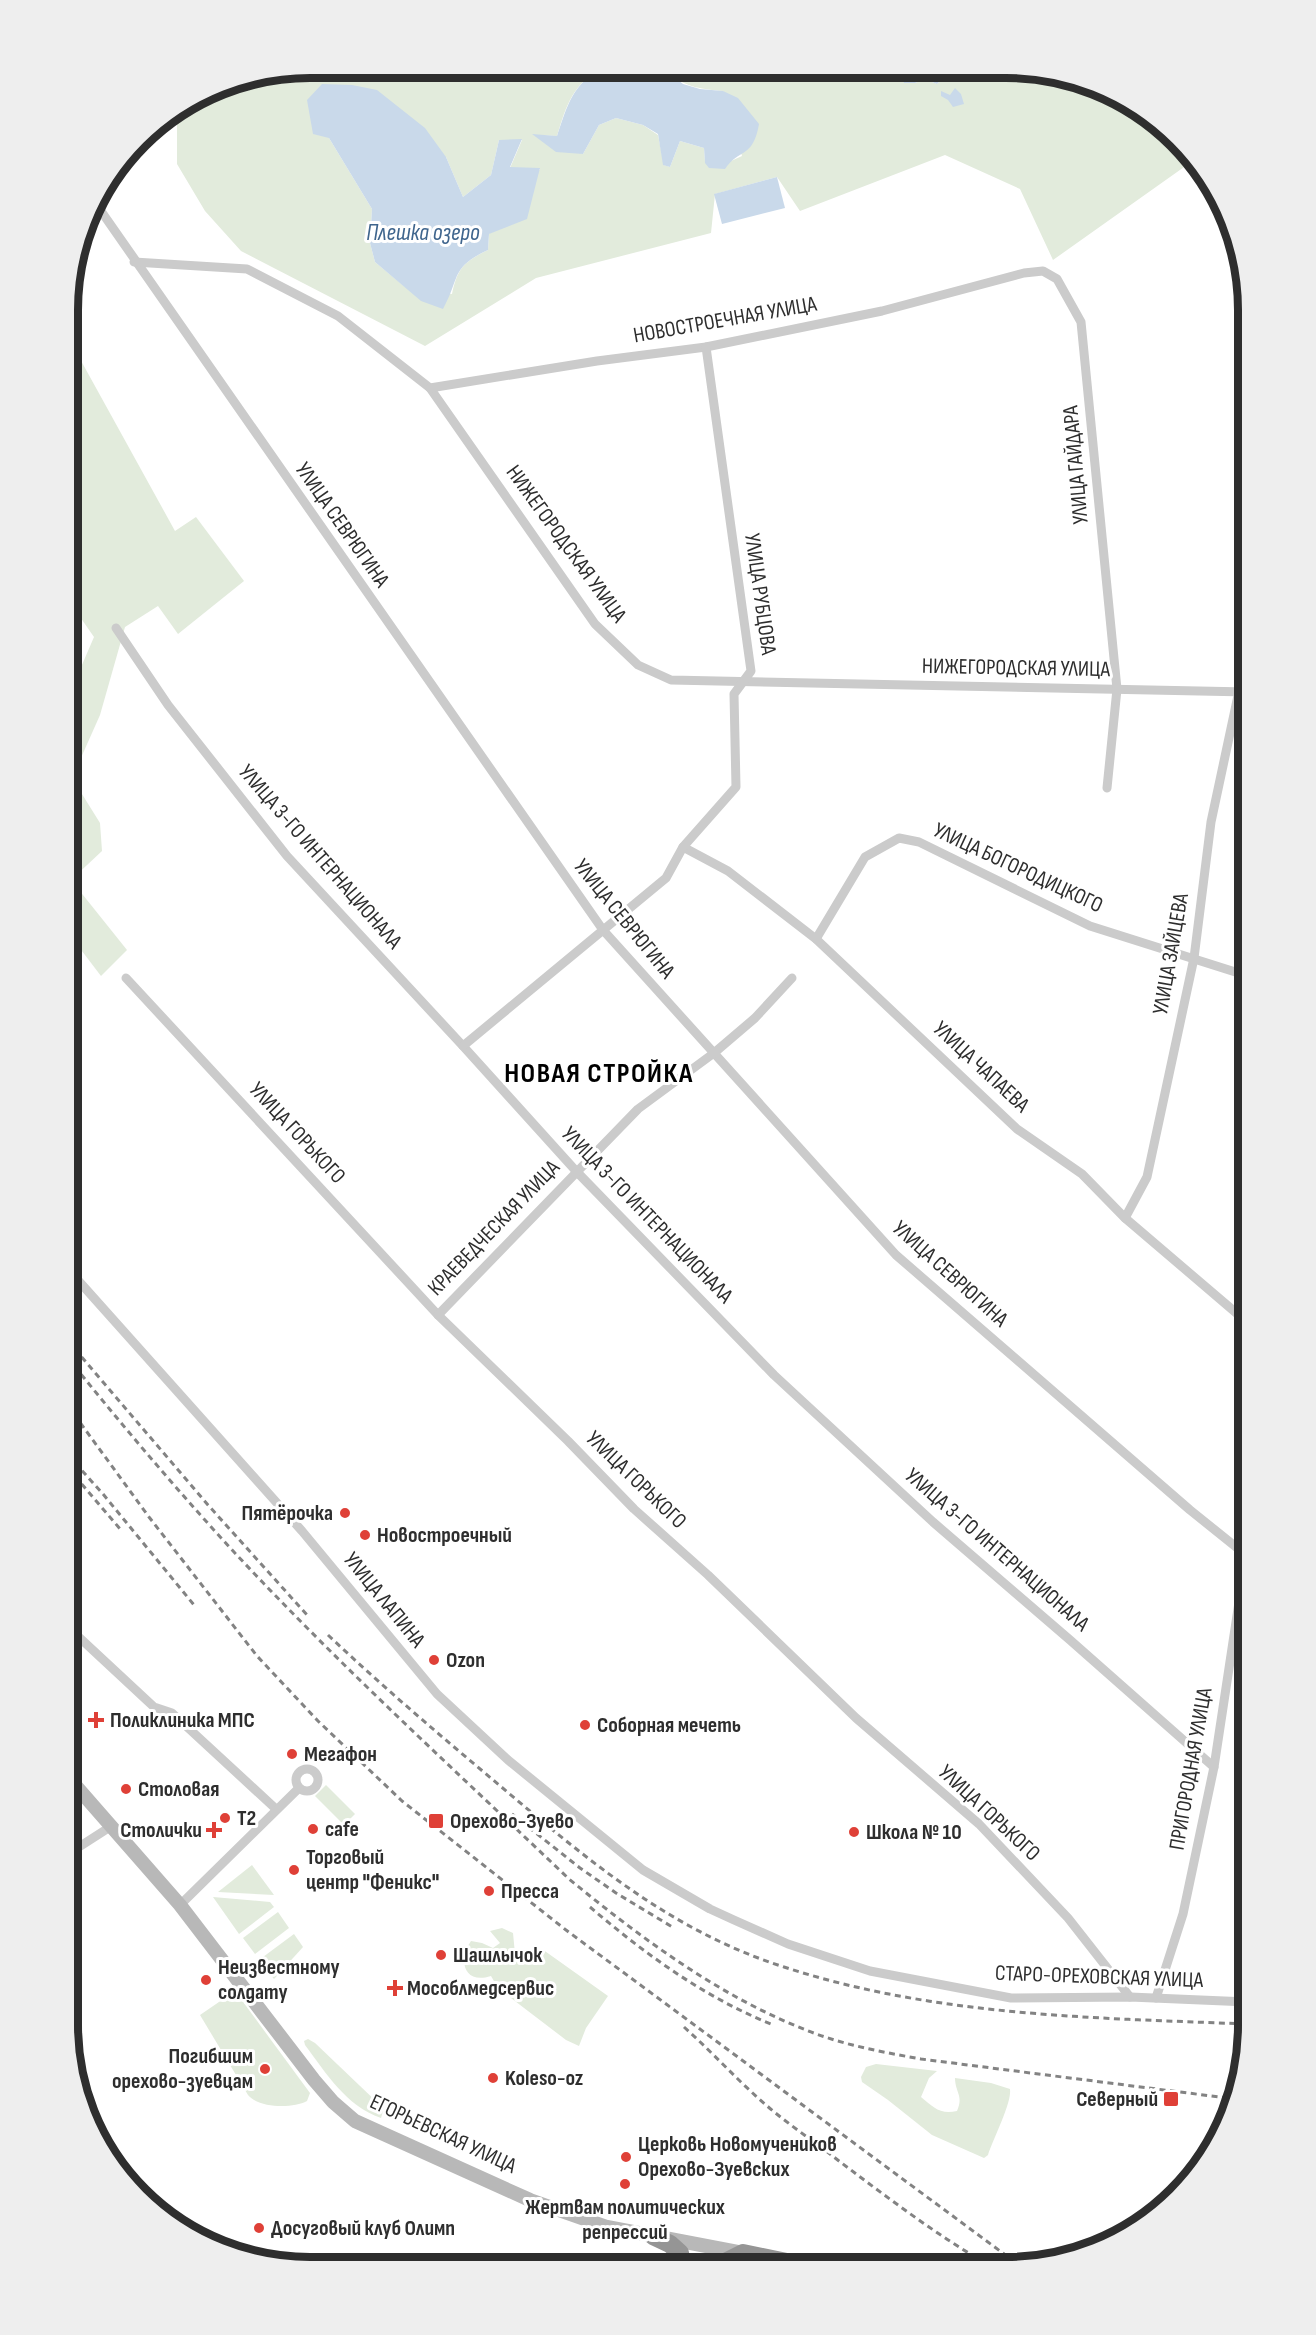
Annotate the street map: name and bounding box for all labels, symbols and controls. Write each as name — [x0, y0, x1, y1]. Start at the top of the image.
water label: Плешка озеро — [366, 218, 480, 247]
street label: НОВОСТРОЕЧНАЯ УЛИЦА — [631, 290, 819, 349]
street label: УЛИЦА ГАЙДАРА — [1057, 404, 1095, 526]
street label: УЛИЦА СЕВРЮГИНА — [289, 457, 395, 593]
street label: НИЖЕГОРОДСКАЯ УЛИЦА — [500, 460, 633, 629]
street label: УЛИЦА РУБЦОВА — [738, 532, 782, 657]
street label: НИЖЕГОРОДСКАЯ УЛИЦА — [922, 653, 1111, 683]
street label: УЛИЦА 3-ГО ИНТЕРНАЦИОНАЛА — [233, 759, 408, 955]
street label: УЛИЦА БОГОРОДИЦКОГО — [929, 817, 1107, 919]
street label: УЛИЦА СЕВРЮГИНА — [567, 854, 681, 985]
street label: УЛИЦА ЗАЙЦЕВА — [1147, 891, 1195, 1017]
street label: УЛИЦА ЧАПАЕВА — [927, 1016, 1035, 1119]
district label: НОВАЯ СТРОЙКА — [504, 1057, 694, 1090]
street label: УЛИЦА ГОРЬКОГО — [243, 1077, 351, 1189]
street label: УЛИЦА 3-ГО ИНТЕРНАЦИОНАЛА — [555, 1121, 739, 1310]
street label: КРАЕВЕДЧЕСКАЯ УЛИЦА — [422, 1154, 566, 1302]
street label: УЛИЦА СЕВРЮГИНА — [887, 1215, 1014, 1333]
street label: УЛИЦА ГОРЬКОГО — [580, 1425, 692, 1535]
street label: УЛИЦА 3-ГО ИНТЕРНАЦИОНАЛА — [899, 1463, 1095, 1638]
place label: Пятёрочка — [242, 1500, 333, 1527]
marker: Пятёрочка — [338, 1506, 352, 1520]
place label: Новостроечный — [377, 1522, 512, 1549]
marker: Новостроечный — [358, 1528, 372, 1542]
street label: УЛИЦА ЛАПИНА — [337, 1547, 431, 1654]
place label: Ozon — [446, 1647, 485, 1674]
marker: Ozon — [427, 1653, 441, 1667]
street label: ПРИГОРОДНАЯ УЛИЦА — [1163, 1685, 1219, 1852]
place label: Поликлиника МПС — [110, 1707, 255, 1734]
marker: Поликлиника МПС — [87, 1711, 105, 1729]
place label: Соборная мечеть — [597, 1712, 741, 1739]
marker: Соборная мечеть — [578, 1718, 592, 1732]
place label: Мегафон — [304, 1741, 377, 1768]
marker: Мегафон — [285, 1747, 299, 1761]
street label: УЛИЦА ГОРЬКОГО — [933, 1759, 1045, 1867]
place label: Столовая — [138, 1776, 219, 1803]
marker: Столовая — [119, 1782, 133, 1796]
place label: T2 — [237, 1805, 256, 1832]
place label: Орехово-Зуево — [450, 1808, 574, 1835]
marker: T2 — [218, 1811, 232, 1825]
marker: Орехово-Зуево — [427, 1812, 445, 1830]
place label: cafe — [325, 1816, 359, 1843]
place label: Столички — [120, 1817, 202, 1844]
place label: Школа № 10 — [866, 1819, 962, 1846]
marker: cafe — [306, 1822, 320, 1836]
marker: Столички — [207, 1823, 221, 1837]
marker: Школа № 10 — [847, 1825, 861, 1839]
place label: Торговый центр "Феникс" — [306, 1844, 439, 1896]
marker: Торговый центр "Феникс" — [287, 1863, 301, 1877]
place label: Пресса — [501, 1878, 559, 1905]
marker: Пресса — [482, 1884, 496, 1898]
place label: Шашлычок — [453, 1942, 543, 1969]
marker: Шашлычок — [434, 1948, 448, 1962]
place label: Неизвестному солдату — [218, 1954, 340, 2006]
street label: СТАРО-ОРЕХОВСКАЯ УЛИЦА — [994, 1960, 1204, 1994]
marker: Неизвестному солдату — [199, 1973, 213, 1987]
place label: Мособлмедсервис — [407, 1975, 554, 2002]
marker: Мособлмедсервис — [388, 1981, 402, 1995]
place label: Погибшим орехово-зуевцам — [112, 2043, 253, 2095]
marker: Погибшим орехово-зуевцам — [258, 2062, 272, 2076]
place label: Koleso-oz — [505, 2065, 584, 2092]
marker: Koleso-oz — [486, 2071, 500, 2085]
place label: Северный — [1076, 2086, 1158, 2113]
street label: ЕГОРЬЕВСКАЯ УЛИЦА — [365, 2088, 521, 2180]
marker: Северный — [1162, 2090, 1180, 2108]
place label: Церковь Новомучеников Орехово-Зуевских — [638, 2131, 837, 2183]
marker: Церковь Новомучеников Орехово-Зуевских — [619, 2150, 633, 2164]
marker: Жертвам политических репрессий — [618, 2177, 632, 2191]
place label: Жертвам политических репрессий — [525, 2194, 725, 2246]
place label: Досуговый клуб Олимп — [271, 2215, 455, 2242]
marker: Досуговый клуб Олимп — [252, 2221, 266, 2235]

